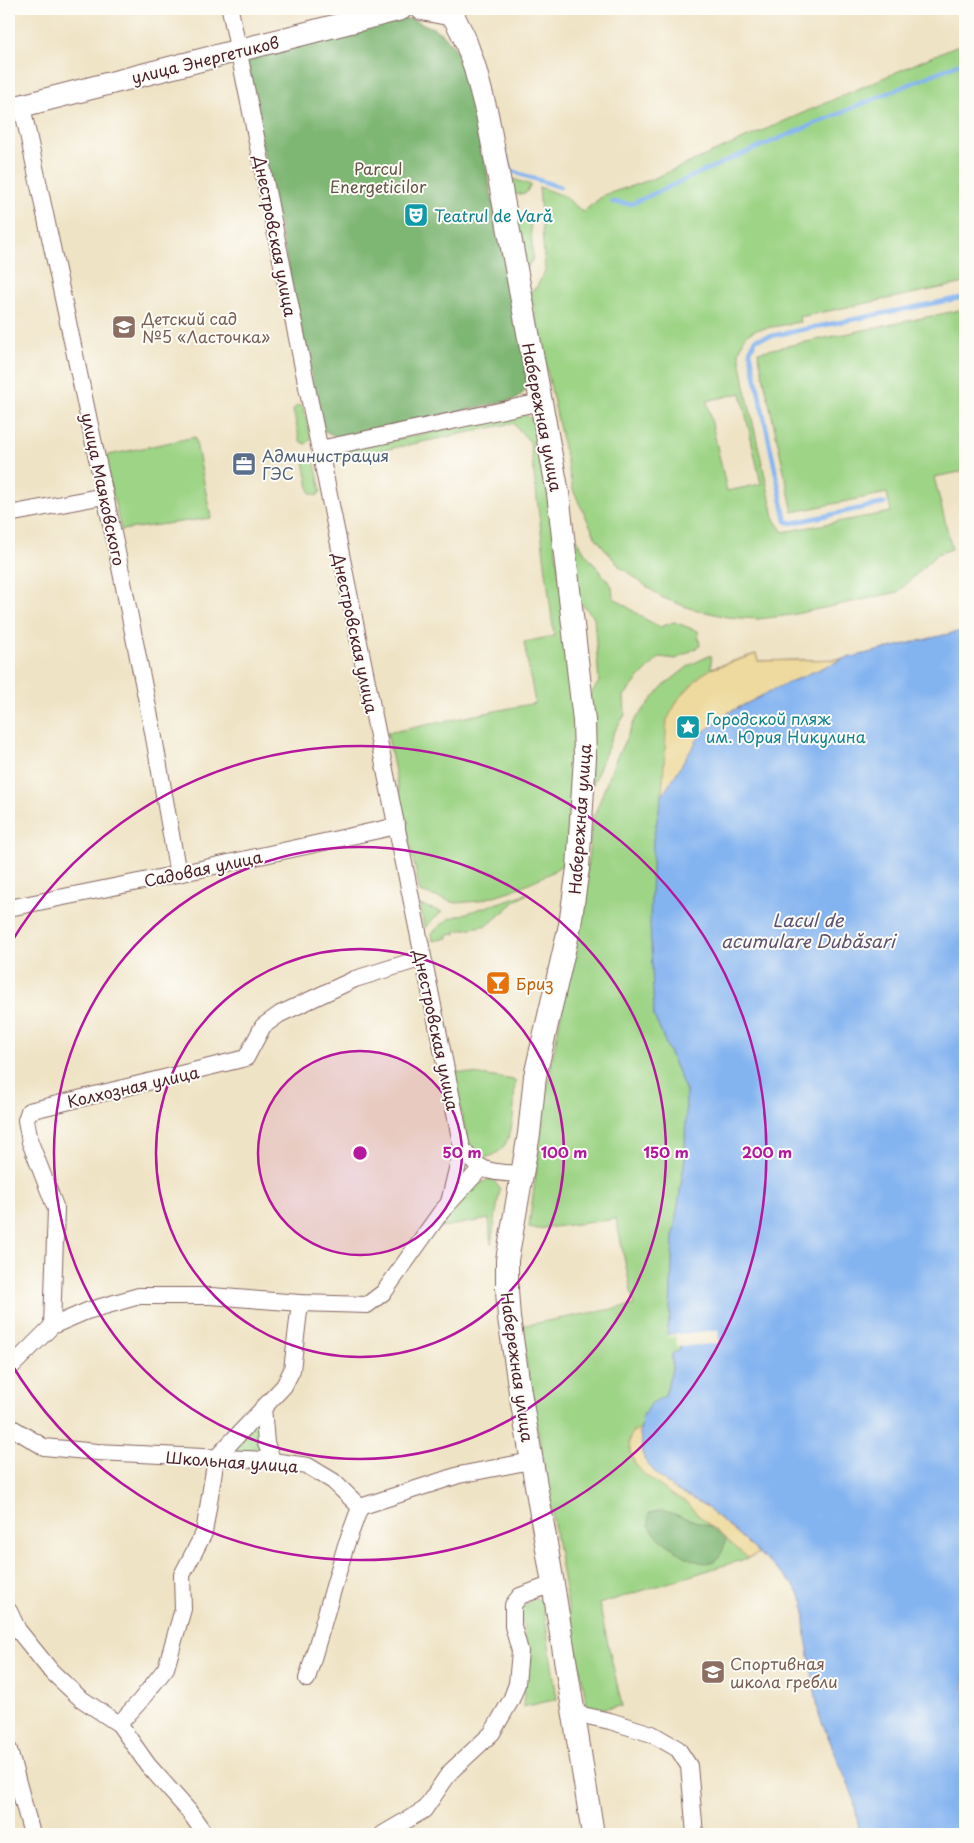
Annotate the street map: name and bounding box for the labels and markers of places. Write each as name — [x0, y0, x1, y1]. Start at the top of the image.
theatre icon: Teatrul de Vară — [403, 202, 429, 228]
place label: Teatrul de Vară — [434, 203, 553, 227]
place label: Детский сад №5 «Ласточка» — [141, 306, 270, 348]
school or university icon: Детский сад №5 «Ласточка» — [111, 314, 137, 340]
place label: Администрация ГЭС — [262, 443, 389, 485]
office icon: Администрация ГЭС — [231, 451, 257, 477]
place label: Городской пляж им. Юрия Никулина — [706, 706, 866, 748]
place icon: Городской пляж им. Юрия Никулина — [675, 714, 701, 740]
bar icon: Бриз — [485, 970, 511, 996]
place label: Бриз — [516, 971, 554, 995]
centre of rings — [351, 1144, 369, 1162]
place label: Спортивная школа гребли — [730, 1651, 838, 1693]
school or university icon: Спортивная школа гребли — [700, 1659, 726, 1685]

